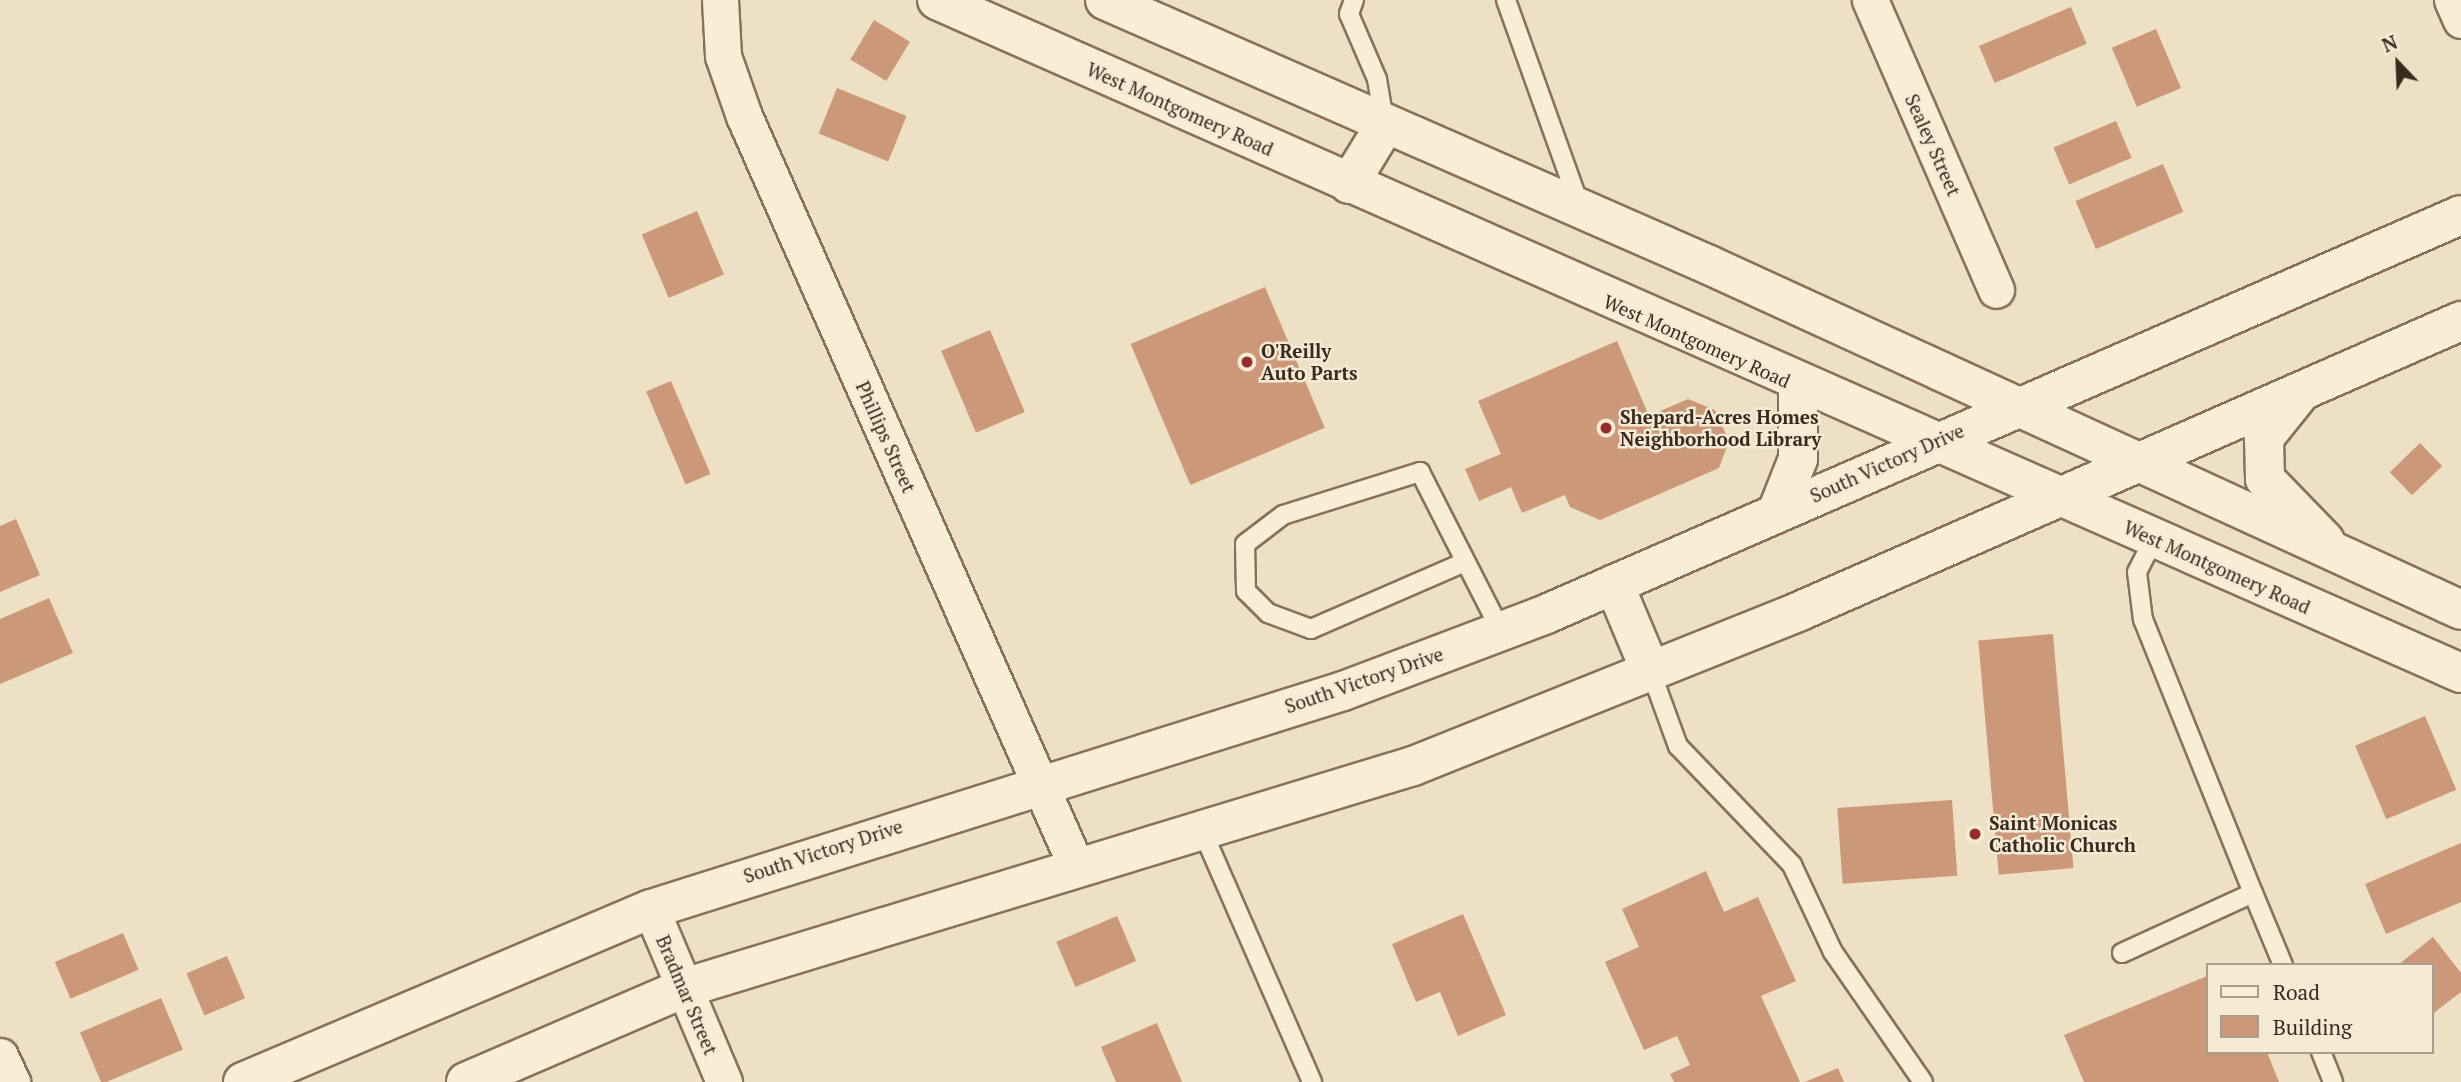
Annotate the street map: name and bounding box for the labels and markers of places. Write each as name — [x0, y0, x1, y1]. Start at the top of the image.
place label: O'Reilly Auto Parts — [1261, 340, 1358, 384]
marker: O'Reilly Auto Parts — [1239, 354, 1255, 370]
place label: Shepard-Acres Homes Neighborhood Library — [1620, 406, 1821, 450]
marker: Shepard-Acres Homes Neighborhood Library — [1598, 420, 1614, 436]
place label: Saint Monicas Catholic Church — [1989, 812, 2136, 856]
marker: Saint Monicas Catholic Church — [1967, 826, 1983, 842]

